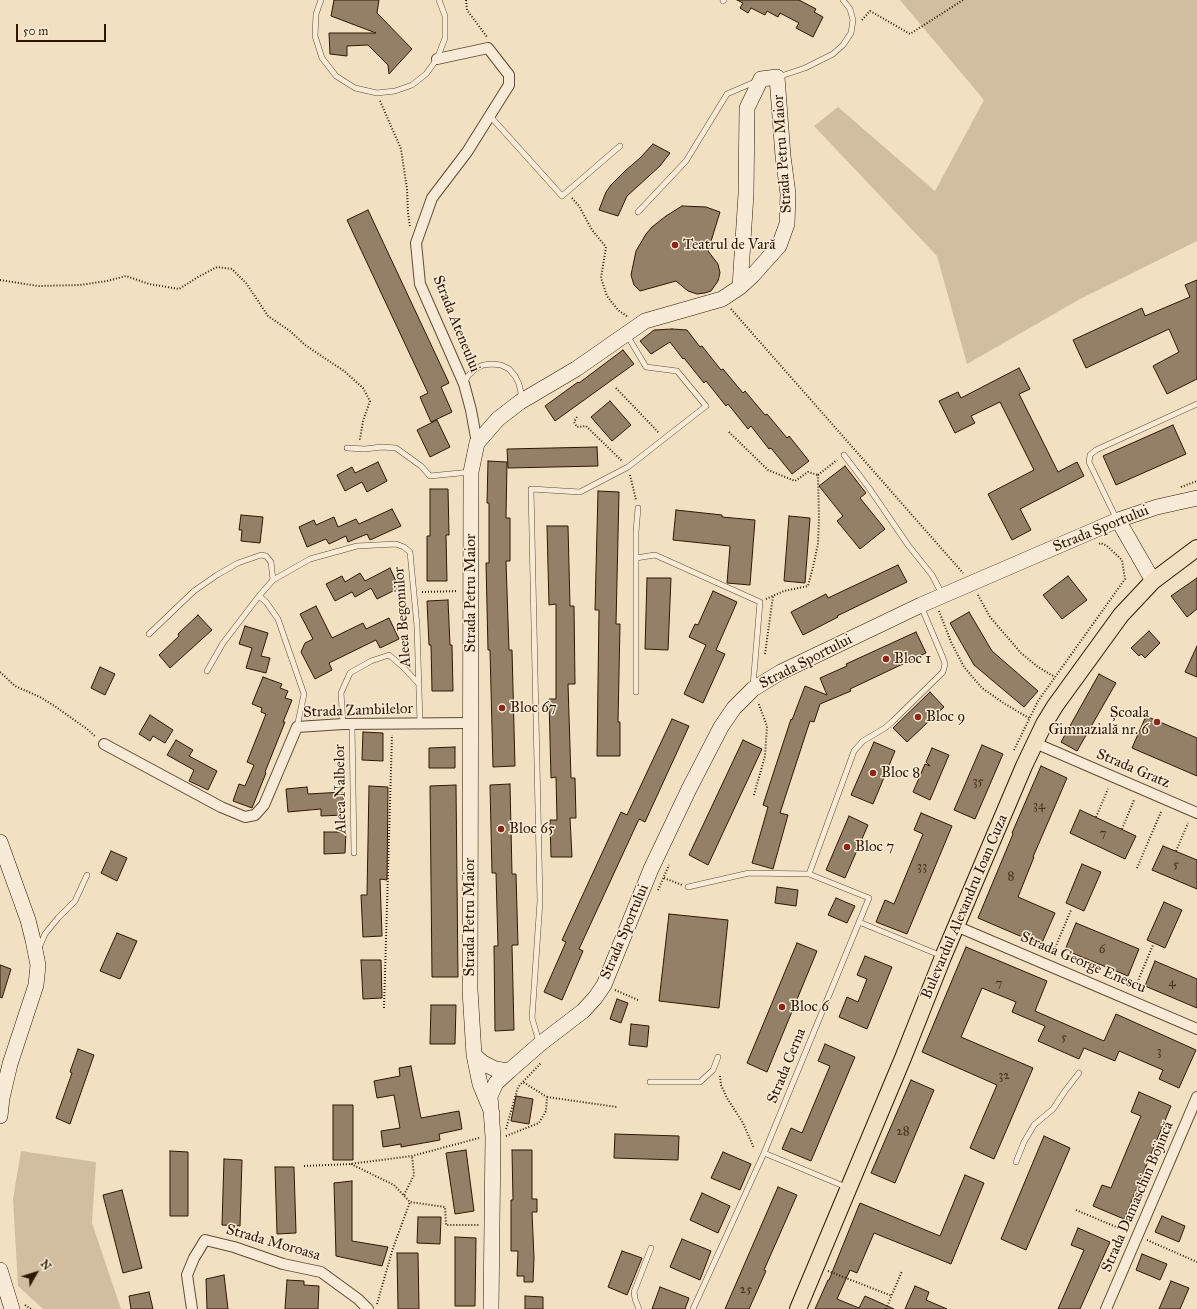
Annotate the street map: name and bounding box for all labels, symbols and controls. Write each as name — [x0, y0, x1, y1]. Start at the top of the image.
scale bar — [18, 16, 108, 42]
text: 50 m — [23, 24, 48, 38]
street label: Strada Petru Maior — [770, 94, 796, 214]
place label: Teatrul de Vară — [683, 236, 776, 254]
marker: Teatrul de Vară — [670, 240, 680, 250]
street label: Strada Ateneului — [428, 273, 484, 375]
street label: Strada Sportului — [1050, 502, 1152, 556]
street label: Strada Petru Maior — [462, 534, 480, 652]
street label: Aleea Begoniilor — [391, 566, 415, 668]
street label: Strada Sportului — [757, 631, 855, 693]
place label: Bloc 1 — [894, 650, 931, 668]
marker: Bloc 1 — [881, 654, 891, 664]
place label: Bloc 67 — [510, 699, 557, 717]
street label: Strada Zambilelor — [303, 700, 413, 722]
marker: Bloc 67 — [497, 703, 507, 713]
place label: Școala Gimnazială nr. 6 — [1048, 704, 1149, 739]
place label: Bloc 9 — [926, 708, 965, 726]
marker: Bloc 9 — [913, 712, 923, 722]
marker: Școala Gimnazială nr. 6 — [1152, 717, 1162, 727]
street label: Aleea Nalbelor — [331, 744, 351, 834]
street label: Strada Gratz — [1094, 745, 1172, 793]
place label: Bloc 8 — [881, 764, 920, 782]
marker: Bloc 8 — [868, 768, 878, 778]
house number: 35 — [972, 774, 984, 790]
house number: 34 — [1033, 798, 1045, 814]
street label: Bulevardul Alexandru Ioan Cuza — [918, 812, 1012, 1002]
place label: Bloc 65 — [509, 820, 555, 838]
marker: Bloc 65 — [496, 824, 506, 834]
house number: 7 — [1100, 826, 1106, 842]
place label: Bloc 7 — [855, 838, 894, 856]
marker: Bloc 7 — [842, 842, 852, 852]
house number: 5 — [1173, 857, 1179, 873]
street label: Strada Petru Maior — [461, 858, 479, 976]
house number: 33 — [917, 859, 927, 875]
house number: 8 — [1008, 869, 1014, 885]
street label: Strada Sportului — [597, 882, 653, 982]
street label: Strada George Enescu — [1017, 928, 1149, 998]
house number: 6 — [1099, 942, 1105, 958]
house number: 4 — [1168, 975, 1176, 991]
house number: 7 — [996, 976, 1002, 992]
place label: Bloc 6 — [790, 998, 829, 1016]
marker: Bloc 6 — [777, 1002, 787, 1012]
street label: Strada Cerna — [764, 1026, 810, 1106]
house number: 5 — [1061, 1030, 1067, 1046]
house number: 3 — [1156, 1044, 1162, 1060]
house number: 32 — [998, 1068, 1010, 1084]
street label: Strada Damaschin Bojincă — [1098, 1119, 1178, 1275]
house number: 28 — [896, 1124, 910, 1140]
street label: Strada Moroasa — [224, 1221, 322, 1265]
north arrow — [16, 1253, 56, 1293]
text: N — [38, 1257, 54, 1273]
house number: 25 — [740, 1282, 752, 1298]

